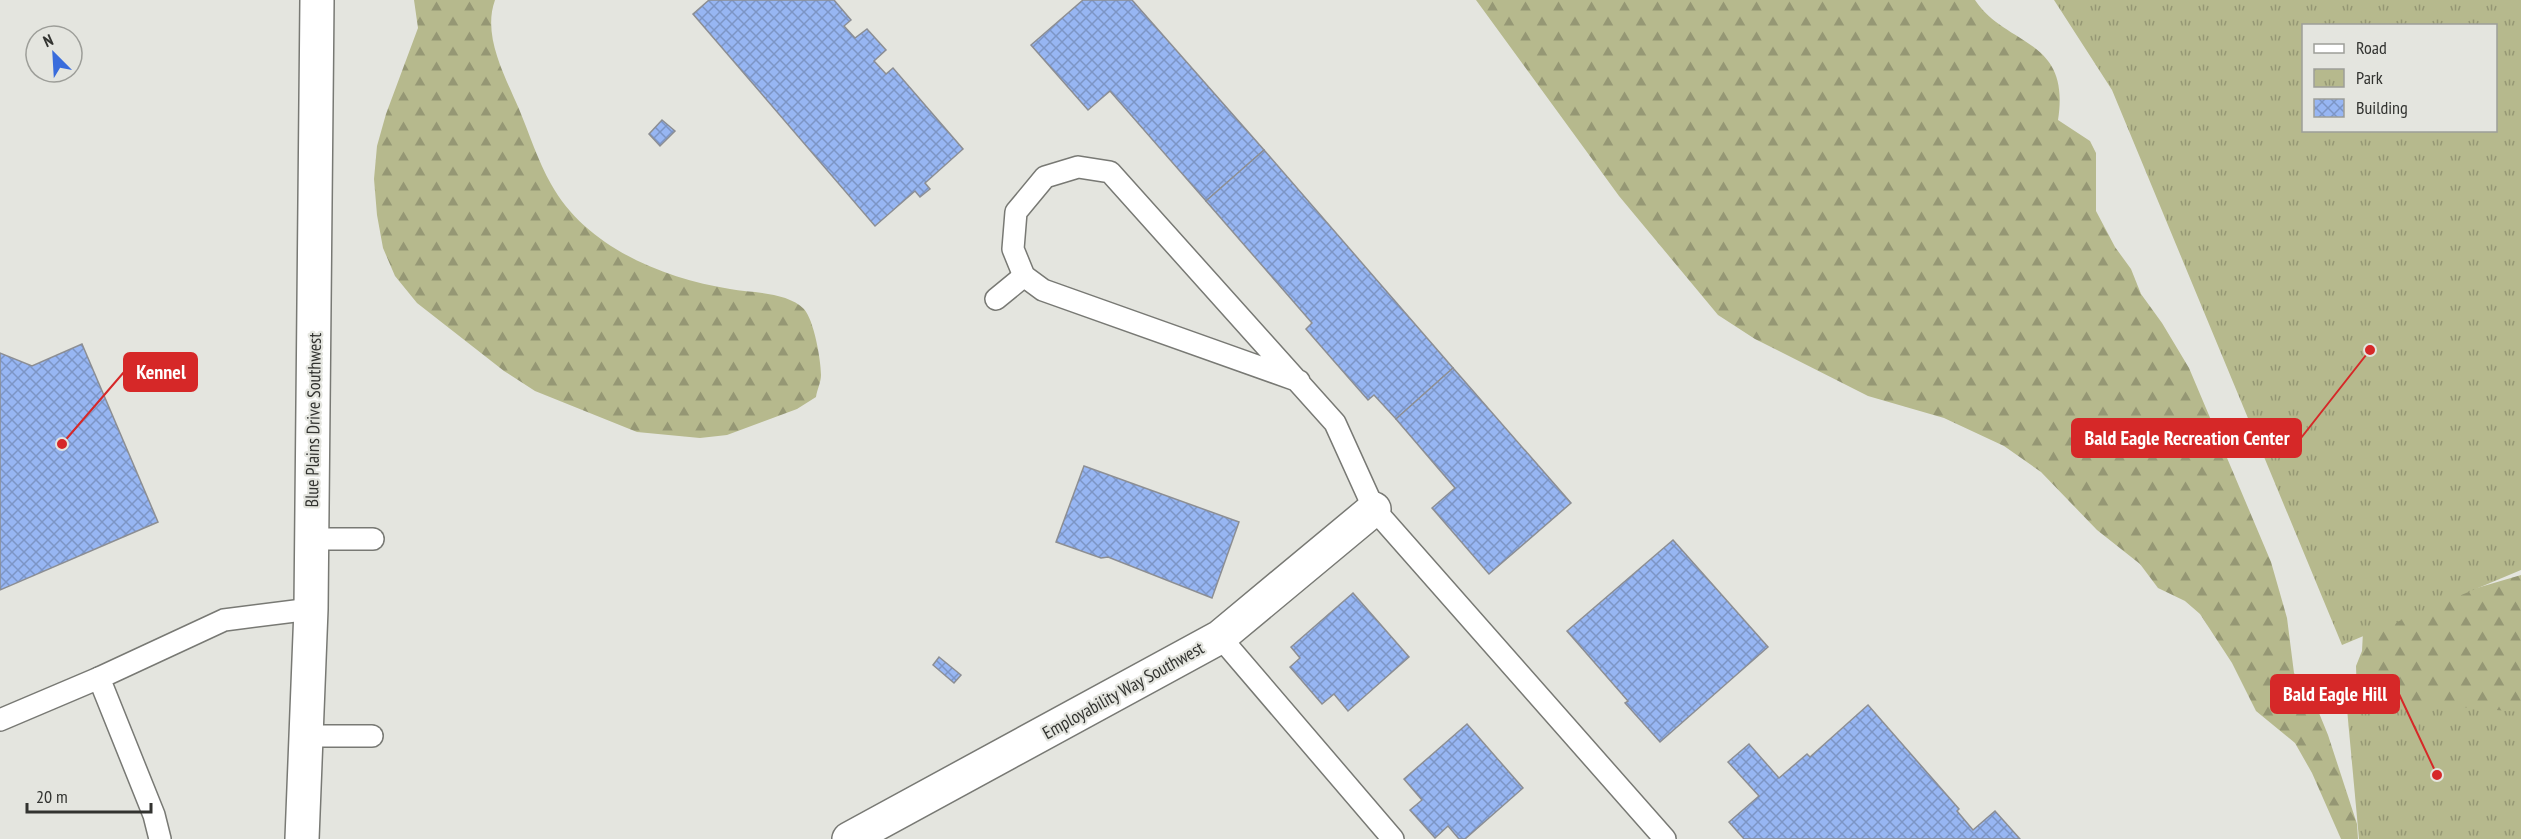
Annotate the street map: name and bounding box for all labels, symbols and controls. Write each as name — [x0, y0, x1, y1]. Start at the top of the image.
north arrow — [24, 24, 84, 84]
legend — [2302, 24, 2497, 132]
text: N — [40, 29, 56, 51]
text: Road — [2356, 36, 2387, 59]
text: Park — [2356, 66, 2383, 89]
text: Building — [2356, 96, 2408, 119]
street label: Blue Plains Drive Southwest — [300, 332, 326, 507]
callout: Kennel — [124, 353, 197, 391]
text: Kennel — [136, 359, 186, 385]
callout: Bald Eagle Recreation Center — [2072, 419, 2301, 457]
text: Bald Eagle Recreation Center — [2084, 425, 2290, 451]
street label: Employability Way Southwest — [1038, 636, 1208, 744]
callout: Bald Eagle Hill — [2271, 675, 2399, 713]
text: Bald Eagle Hill — [2283, 681, 2387, 707]
scale bar — [27, 776, 152, 814]
text: 20 m — [36, 785, 68, 808]

